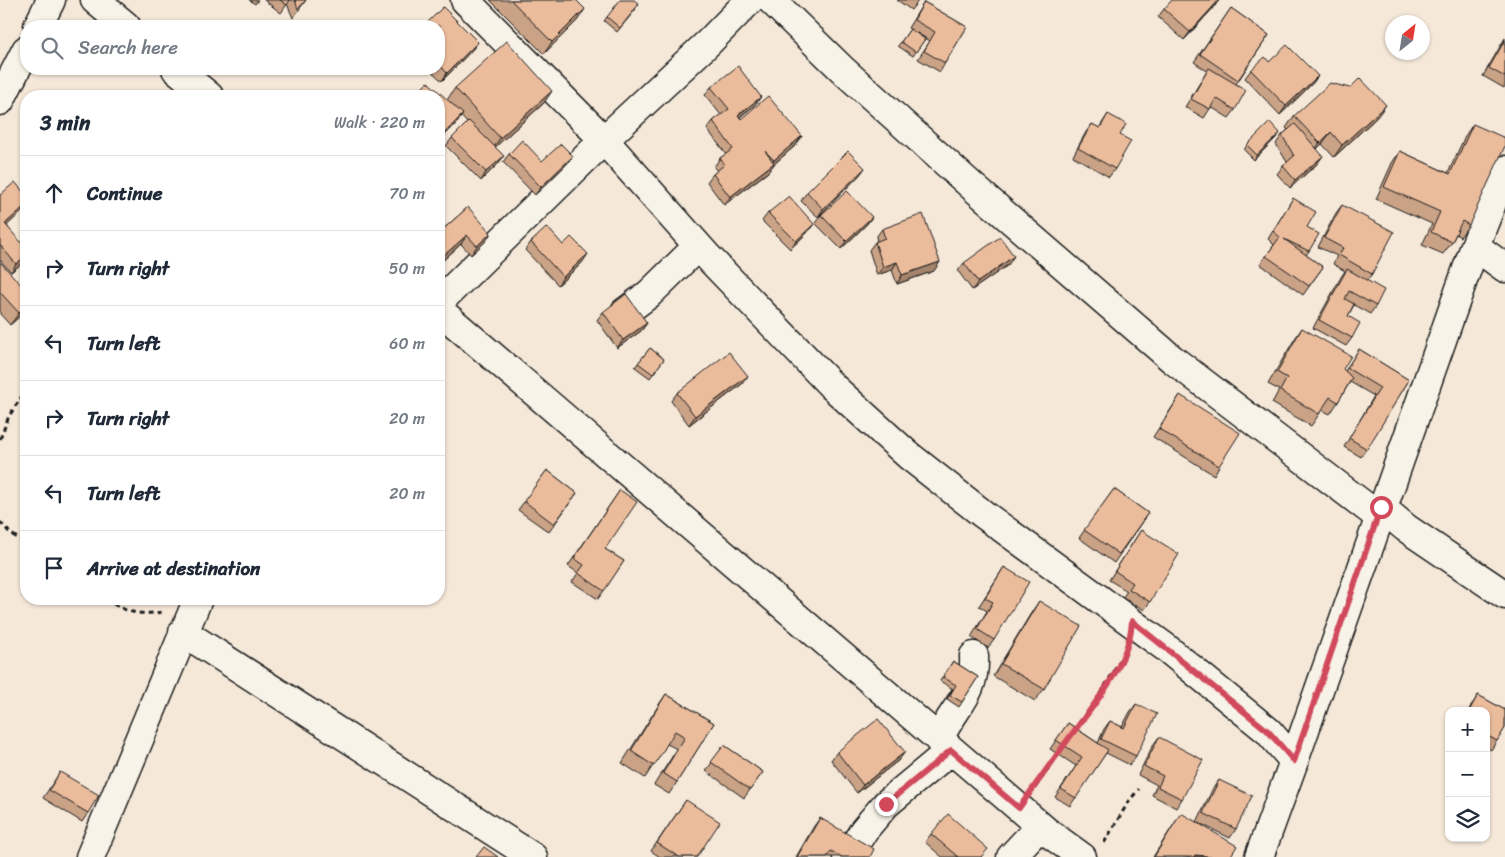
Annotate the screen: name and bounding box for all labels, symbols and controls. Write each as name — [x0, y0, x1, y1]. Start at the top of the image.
north arrow — [1385, 15, 1430, 60]
search box — [20, 20, 445, 75]
text: Search here — [78, 31, 178, 64]
icon: search — [38, 34, 66, 62]
text: 3 min — [40, 104, 90, 142]
text: Walk · 220 m — [334, 108, 425, 137]
text: Continue — [87, 177, 163, 210]
icon: ahead — [40, 179, 68, 207]
text: 70 m — [389, 179, 425, 208]
text: Turn right — [87, 252, 169, 285]
icon: right — [40, 254, 68, 282]
text: 50 m — [389, 254, 425, 283]
text: Turn left — [87, 327, 160, 360]
icon: left — [40, 329, 68, 357]
text: 60 m — [389, 329, 425, 358]
text: Turn right — [87, 402, 169, 435]
icon: right — [40, 404, 68, 432]
text: 20 m — [389, 404, 425, 433]
text: Turn left — [87, 477, 160, 510]
icon: left — [40, 479, 68, 507]
text: 20 m — [389, 479, 425, 508]
route start — [1370, 496, 1393, 519]
text: Arrive at destination — [87, 552, 260, 585]
icon: arrive — [40, 554, 68, 582]
map controls — [1445, 707, 1490, 842]
button: + — [1445, 707, 1490, 752]
button: − — [1445, 752, 1490, 797]
route end — [875, 793, 898, 816]
button: layers — [1445, 797, 1490, 842]

